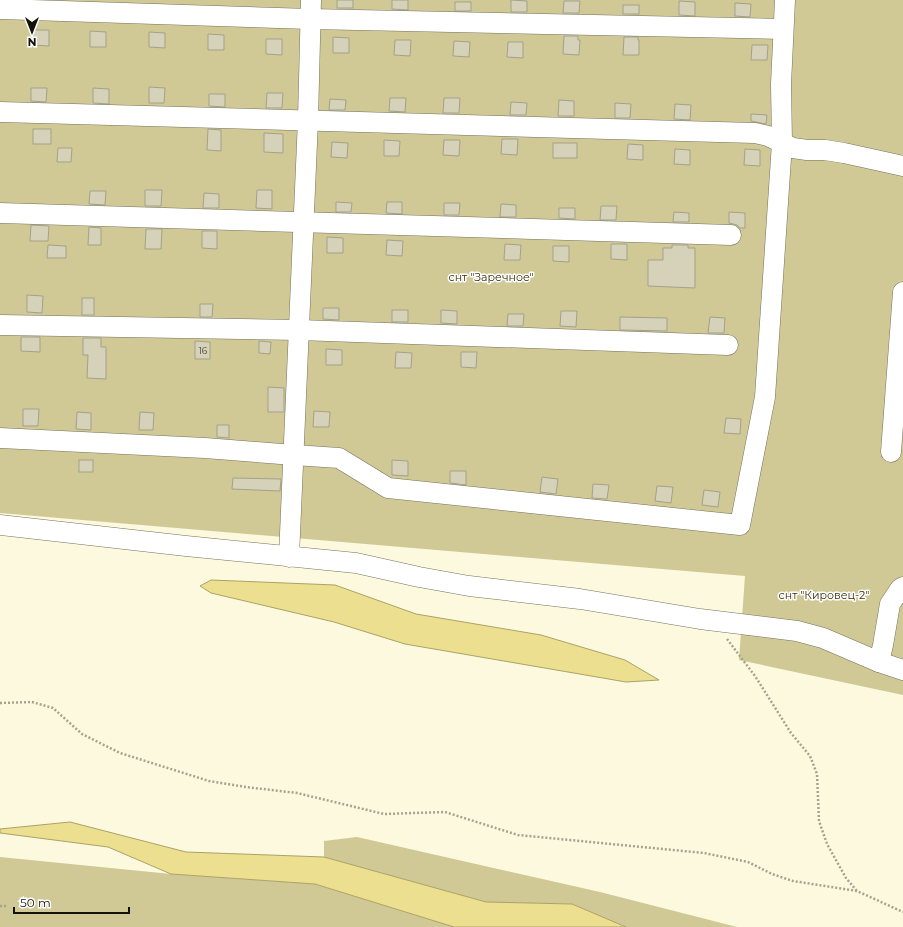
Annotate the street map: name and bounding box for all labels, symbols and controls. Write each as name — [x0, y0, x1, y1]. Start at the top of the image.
north arrow — [12, 12, 52, 52]
text: N — [28, 35, 36, 49]
park label: снт "Заречное" — [448, 270, 534, 284]
house number: 16 — [199, 345, 208, 356]
park label: снт "Кировец-2" — [779, 588, 869, 602]
scale bar — [14, 889, 129, 915]
text: 50 m — [20, 895, 51, 910]

